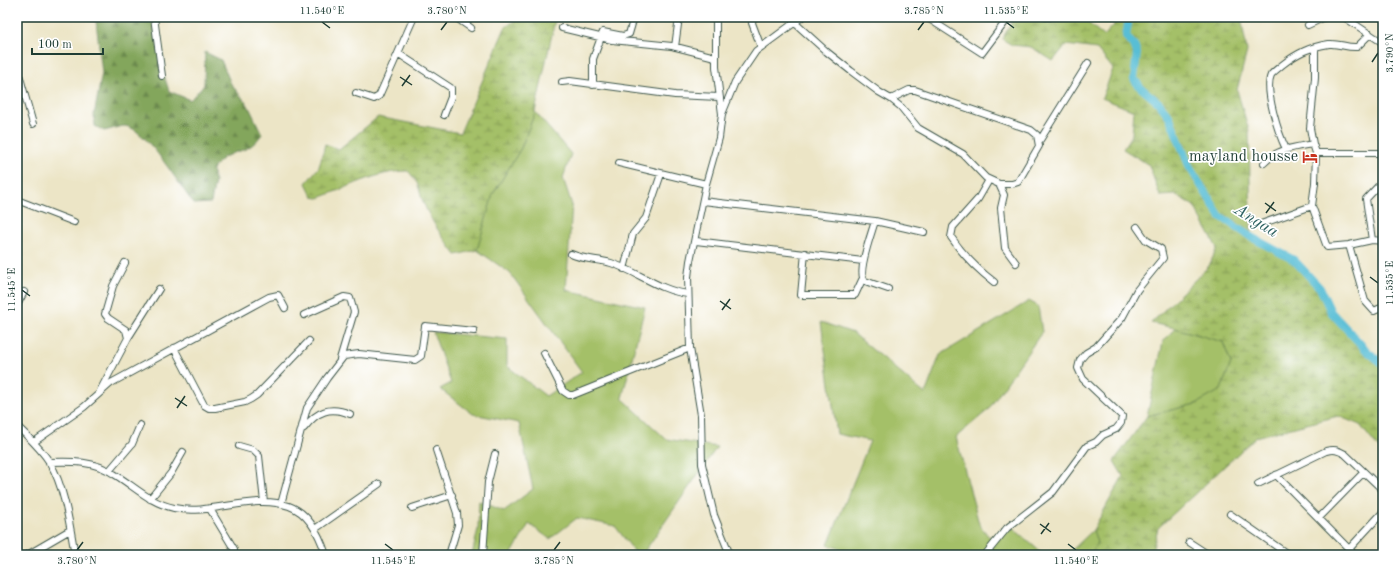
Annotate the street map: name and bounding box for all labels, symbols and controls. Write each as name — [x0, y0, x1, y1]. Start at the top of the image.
text: 11.540°E — [300, 6, 344, 16]
text: 3.780°N — [427, 6, 467, 16]
text: 3.785°N — [904, 6, 944, 16]
text: 11.535°E — [984, 6, 1028, 16]
scale bar — [32, 30, 103, 56]
text: 3.790°N — [1385, 33, 1395, 73]
text: 100 m — [38, 39, 72, 51]
hotel icon: mayland housse — [1301, 148, 1319, 166]
place label: mayland housse — [1189, 149, 1298, 165]
water label: Angaa — [1230, 200, 1281, 241]
text: 11.535°E — [1385, 261, 1395, 305]
text: 11.545°E — [7, 268, 17, 312]
text: 3.780°N — [57, 556, 97, 566]
text: 11.545°E — [371, 556, 415, 566]
text: 3.785°N — [534, 556, 574, 566]
text: 11.540°E — [1054, 556, 1098, 566]

